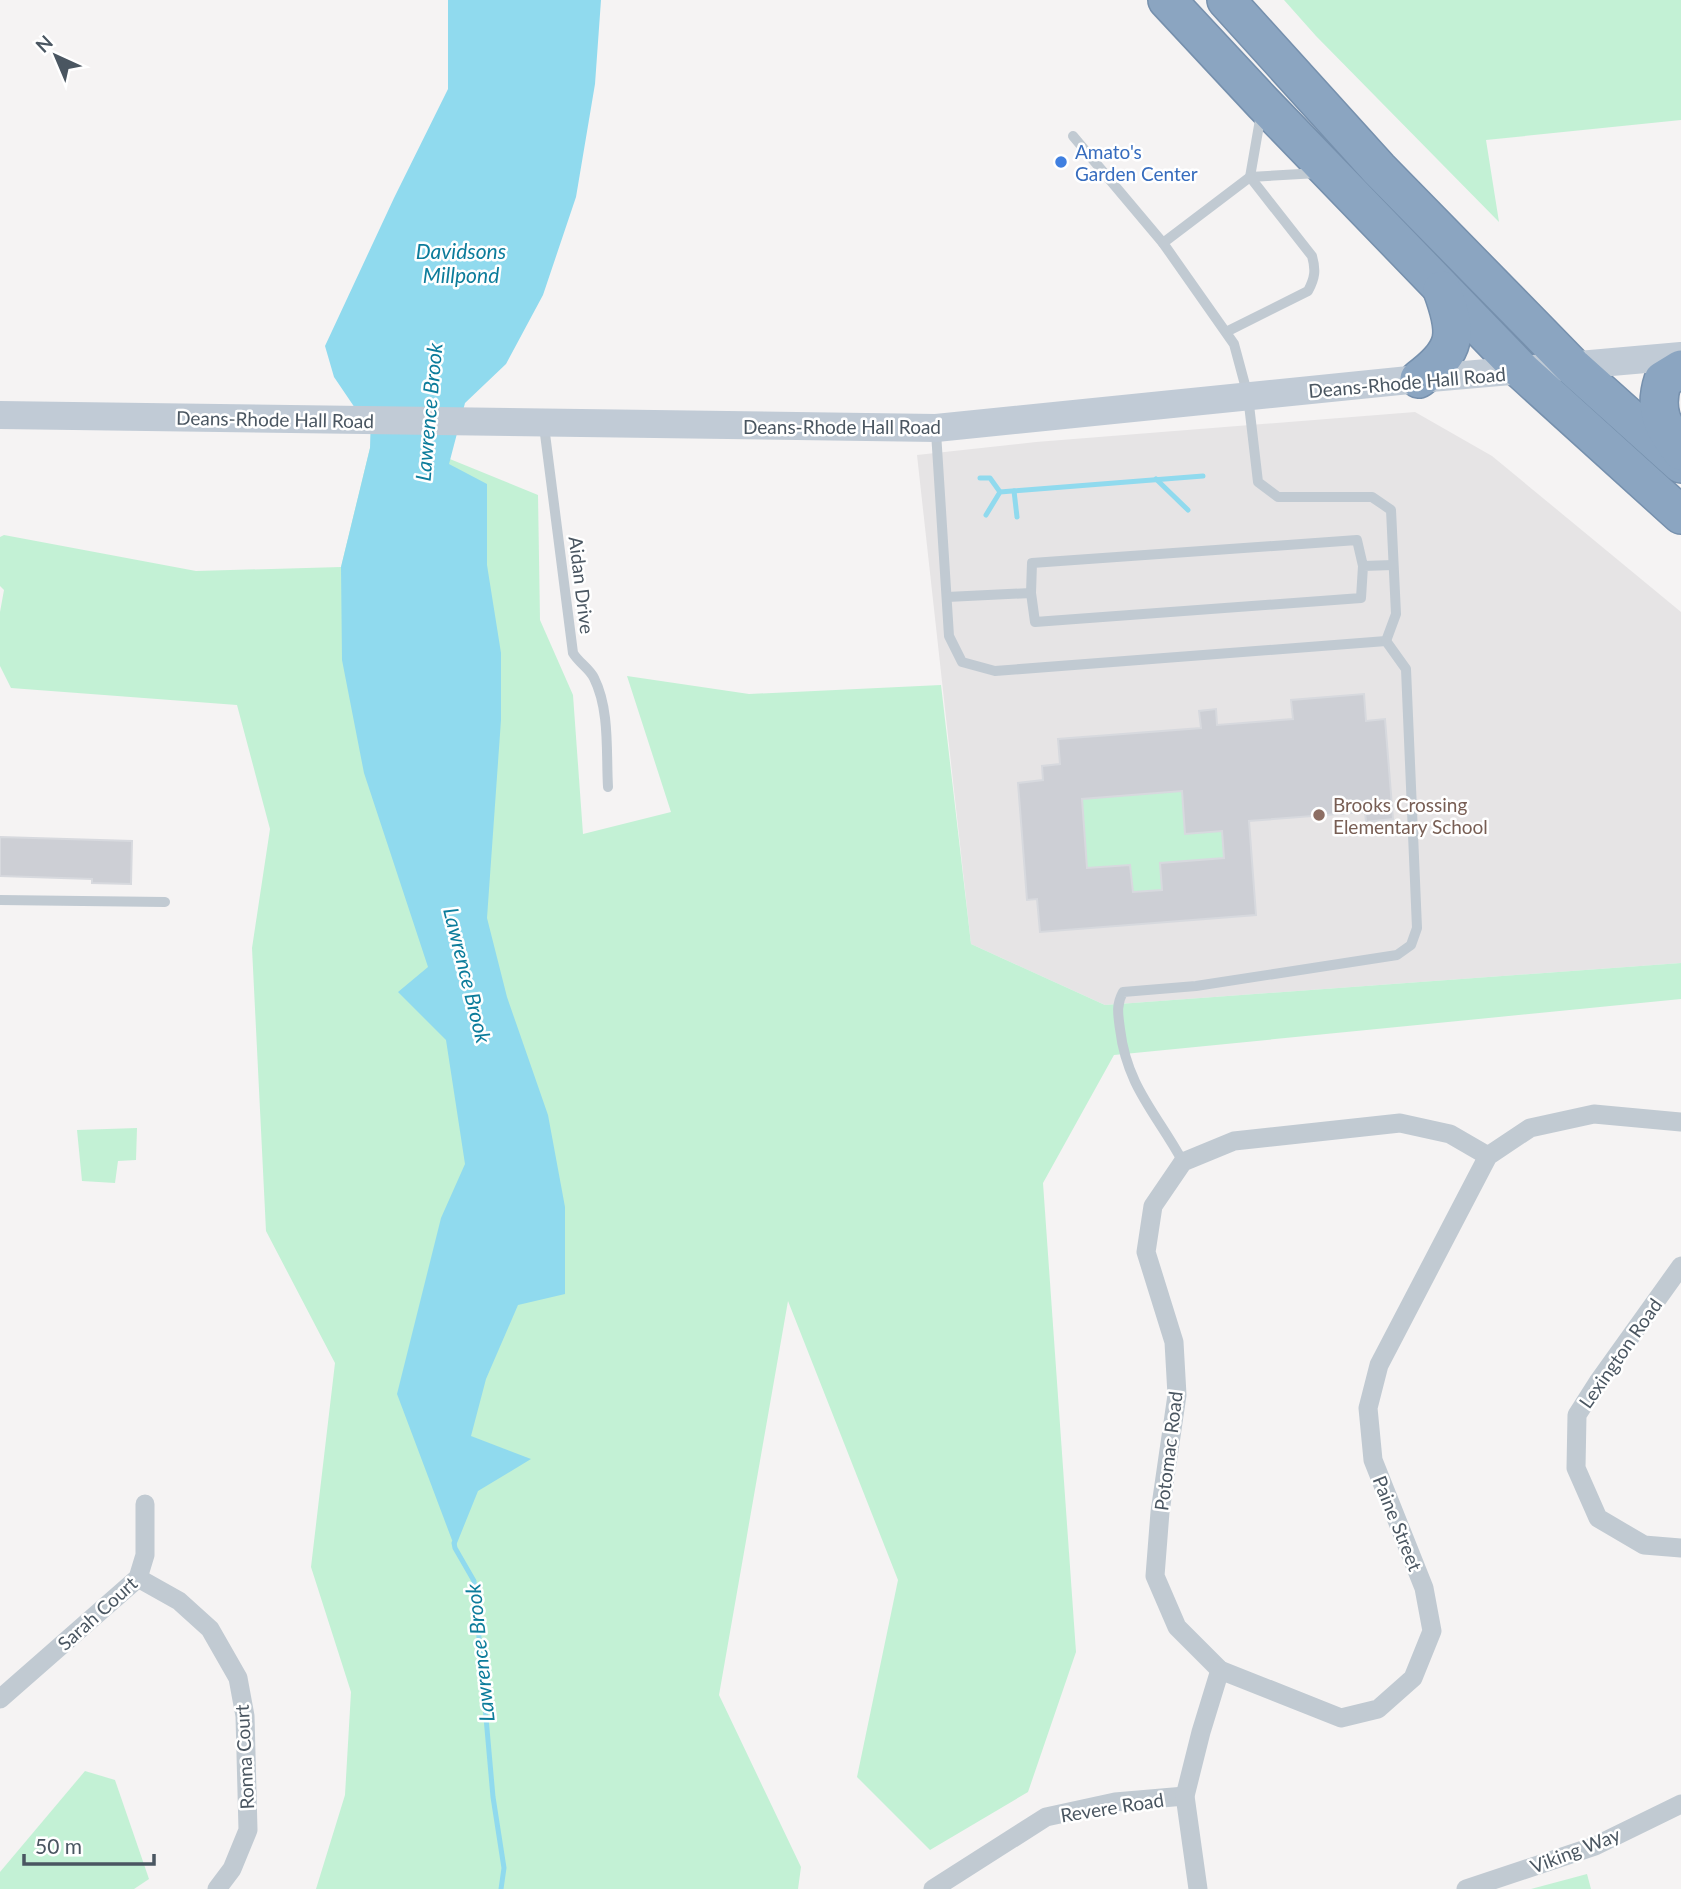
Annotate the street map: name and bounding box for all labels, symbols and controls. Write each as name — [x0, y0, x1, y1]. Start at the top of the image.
north arrow — [21, 21, 91, 91]
text: N — [31, 30, 57, 57]
place label: Amato's Garden Center — [1075, 140, 1198, 185]
marker: Amato's Garden Center — [1053, 154, 1069, 170]
water label: Davidsons Millpond — [416, 238, 506, 287]
water label: Lawrence Brook — [409, 341, 447, 482]
street label: Deans-Rhode Hall Road — [1307, 362, 1507, 402]
street label: Deans-Rhode Hall Road — [176, 406, 374, 432]
street label: Deans-Rhode Hall Road — [743, 415, 941, 438]
street label: Aidan Drive — [565, 535, 599, 635]
place label: Brooks Crossing Elementary School — [1333, 793, 1488, 838]
marker: Brooks Crossing Elementary School — [1311, 807, 1327, 823]
water label: Lawrence Brook — [439, 905, 497, 1046]
street label: Lexington Road — [1574, 1294, 1666, 1412]
street label: Potomac Road — [1149, 1390, 1187, 1512]
street label: Paine Street — [1368, 1472, 1428, 1574]
street label: Sarah Court — [53, 1571, 142, 1655]
water label: Lawrence Brook — [459, 1582, 499, 1723]
street label: Ronna Court — [230, 1704, 258, 1810]
street label: Revere Road — [1059, 1787, 1165, 1827]
scale bar — [24, 1822, 154, 1866]
street label: Viking Way — [1527, 1822, 1623, 1878]
text: 50 m — [35, 1833, 82, 1858]

